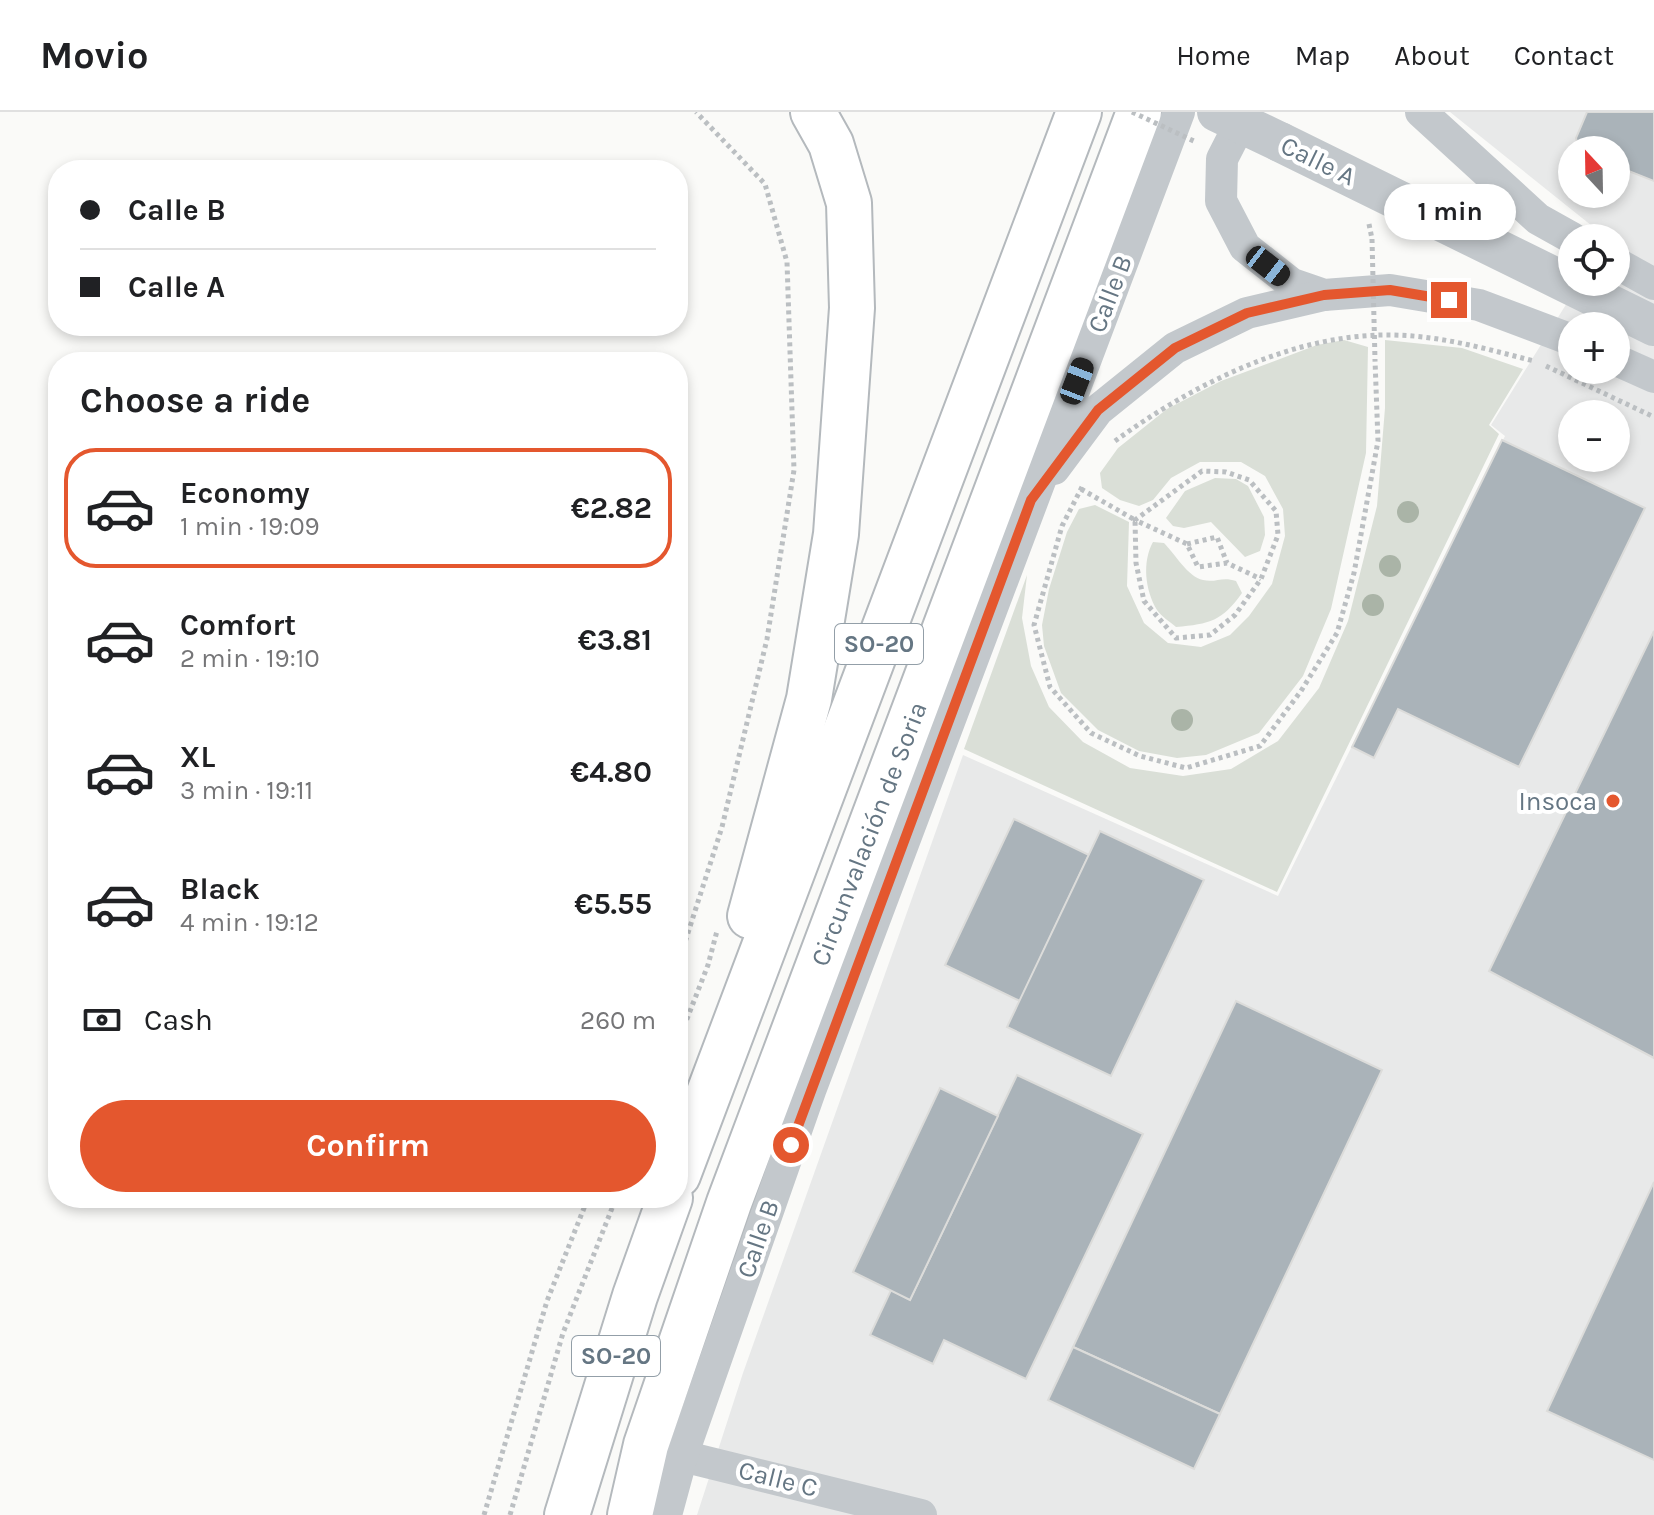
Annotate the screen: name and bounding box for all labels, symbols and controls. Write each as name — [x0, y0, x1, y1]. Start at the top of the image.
text: Movio — [40, 33, 148, 78]
text: Home — [1176, 39, 1251, 72]
text: Map — [1295, 39, 1350, 72]
text: About — [1394, 39, 1470, 72]
text: Contact — [1514, 39, 1614, 72]
street label: Calle A — [1276, 130, 1360, 192]
north arrow — [1558, 136, 1630, 208]
map controls — [1558, 136, 1630, 472]
callout: 1 min — [1383, 184, 1515, 240]
text: Calle B — [128, 192, 226, 228]
text: 1 min — [1417, 196, 1483, 227]
button: locate — [1558, 224, 1630, 296]
car — [1242, 242, 1294, 290]
street label: Calle B — [1081, 251, 1139, 337]
text: Calle A — [128, 269, 225, 305]
route end — [1431, 282, 1467, 318]
button: + — [1558, 312, 1630, 384]
car — [1057, 354, 1097, 408]
text: Choose a ride — [80, 379, 310, 421]
button: − — [1558, 400, 1630, 472]
icon: car — [84, 472, 156, 544]
text: Economy — [180, 475, 310, 511]
text: €2.82 — [571, 490, 652, 526]
text: 1 min · 19:09 — [180, 511, 320, 542]
icon: car — [84, 604, 156, 676]
text: Comfort — [180, 607, 296, 643]
text: €3.81 — [578, 622, 652, 658]
road number: SO-20 — [835, 624, 923, 664]
text: 2 min · 19:10 — [180, 643, 320, 674]
street label: Circunvalación de Soria — [804, 698, 934, 970]
icon: car — [84, 736, 156, 808]
text: XL — [180, 739, 215, 775]
text: €4.80 — [570, 754, 652, 790]
text: 3 min · 19:11 — [180, 775, 313, 806]
place label: Insoca — [1518, 786, 1597, 817]
marker: Insoca — [1604, 792, 1622, 810]
icon: car — [84, 868, 156, 940]
text: Black — [180, 871, 260, 907]
text: €5.55 — [574, 886, 652, 922]
text: 4 min · 19:12 — [180, 907, 319, 938]
icon: cash — [80, 998, 124, 1042]
text: Cash — [144, 1002, 213, 1038]
text: 260 m — [580, 1005, 656, 1036]
button: Confirm — [80, 1100, 656, 1192]
route start — [773, 1127, 809, 1163]
street label: Calle B — [730, 1196, 786, 1282]
road number: SO-20 — [572, 1336, 660, 1376]
street label: Calle C — [735, 1454, 821, 1504]

